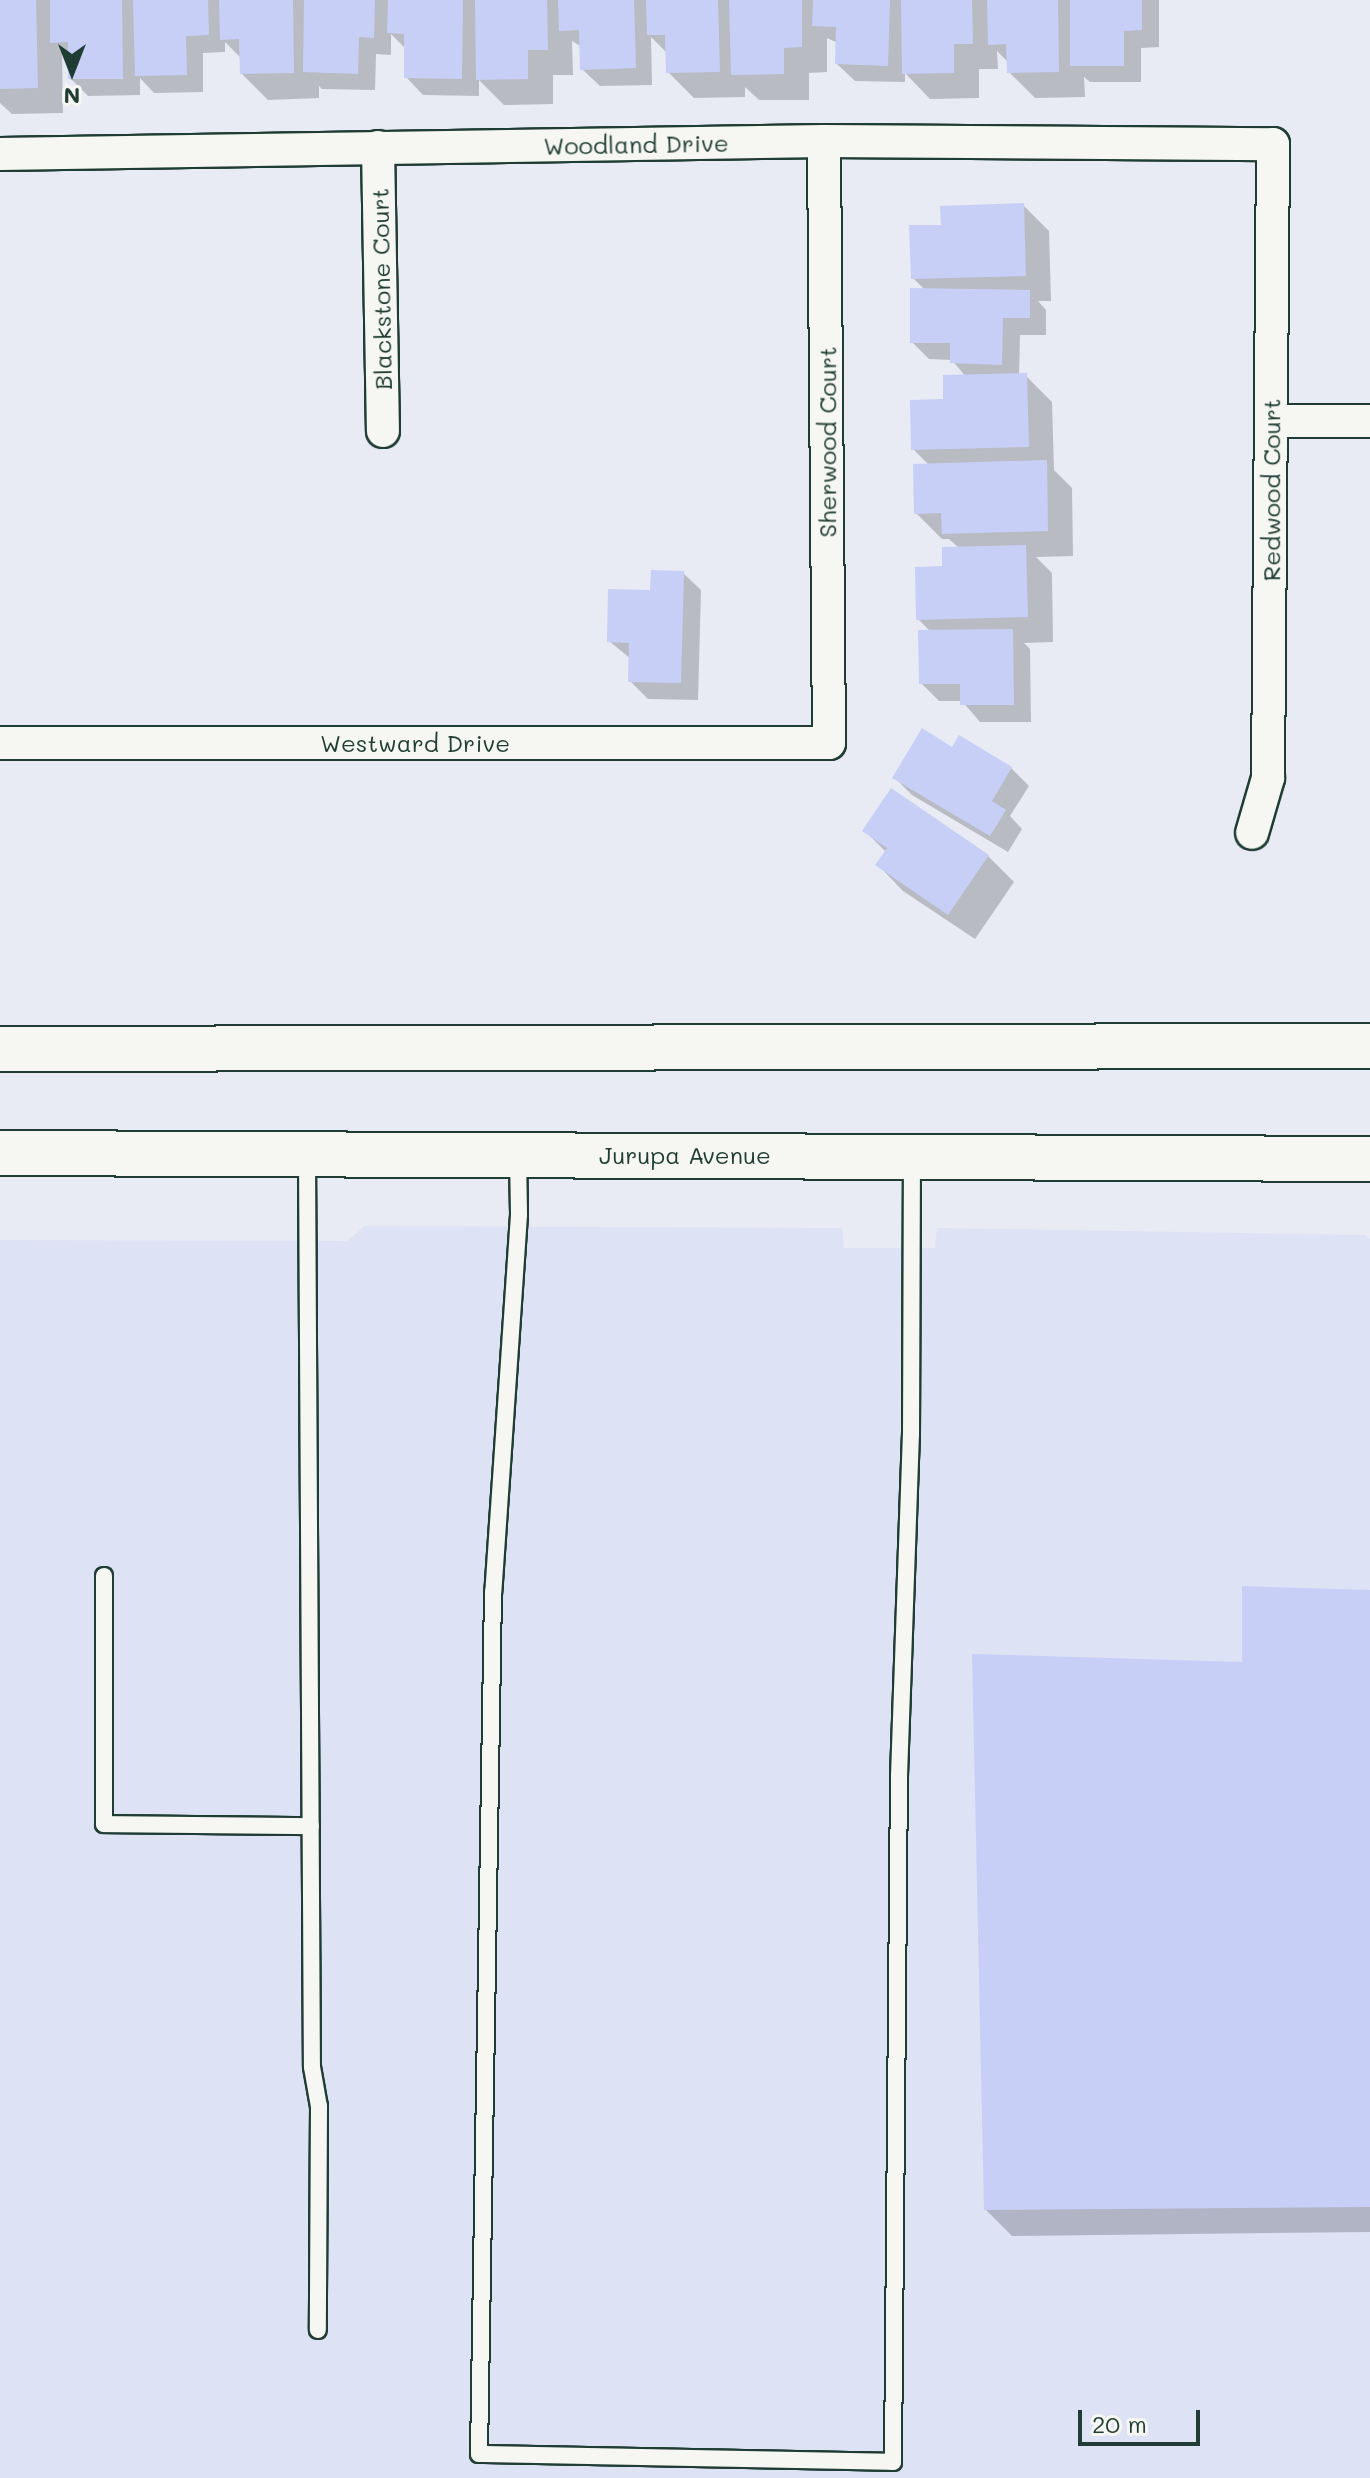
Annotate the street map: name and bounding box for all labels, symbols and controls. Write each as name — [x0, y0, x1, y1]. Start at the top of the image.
north arrow — [32, 32, 112, 112]
text: N — [64, 82, 80, 111]
street label: Woodland Drive — [543, 128, 729, 160]
street label: Blackstone Court — [365, 188, 397, 390]
street label: Sherwood Court — [813, 346, 841, 538]
street label: Redwood Court — [1257, 399, 1285, 581]
street label: Westward Drive — [320, 729, 510, 757]
street label: Jurupa Avenue — [599, 1141, 771, 1169]
scale bar — [1082, 2394, 1204, 2444]
text: 20 m — [1092, 2408, 1147, 2439]

